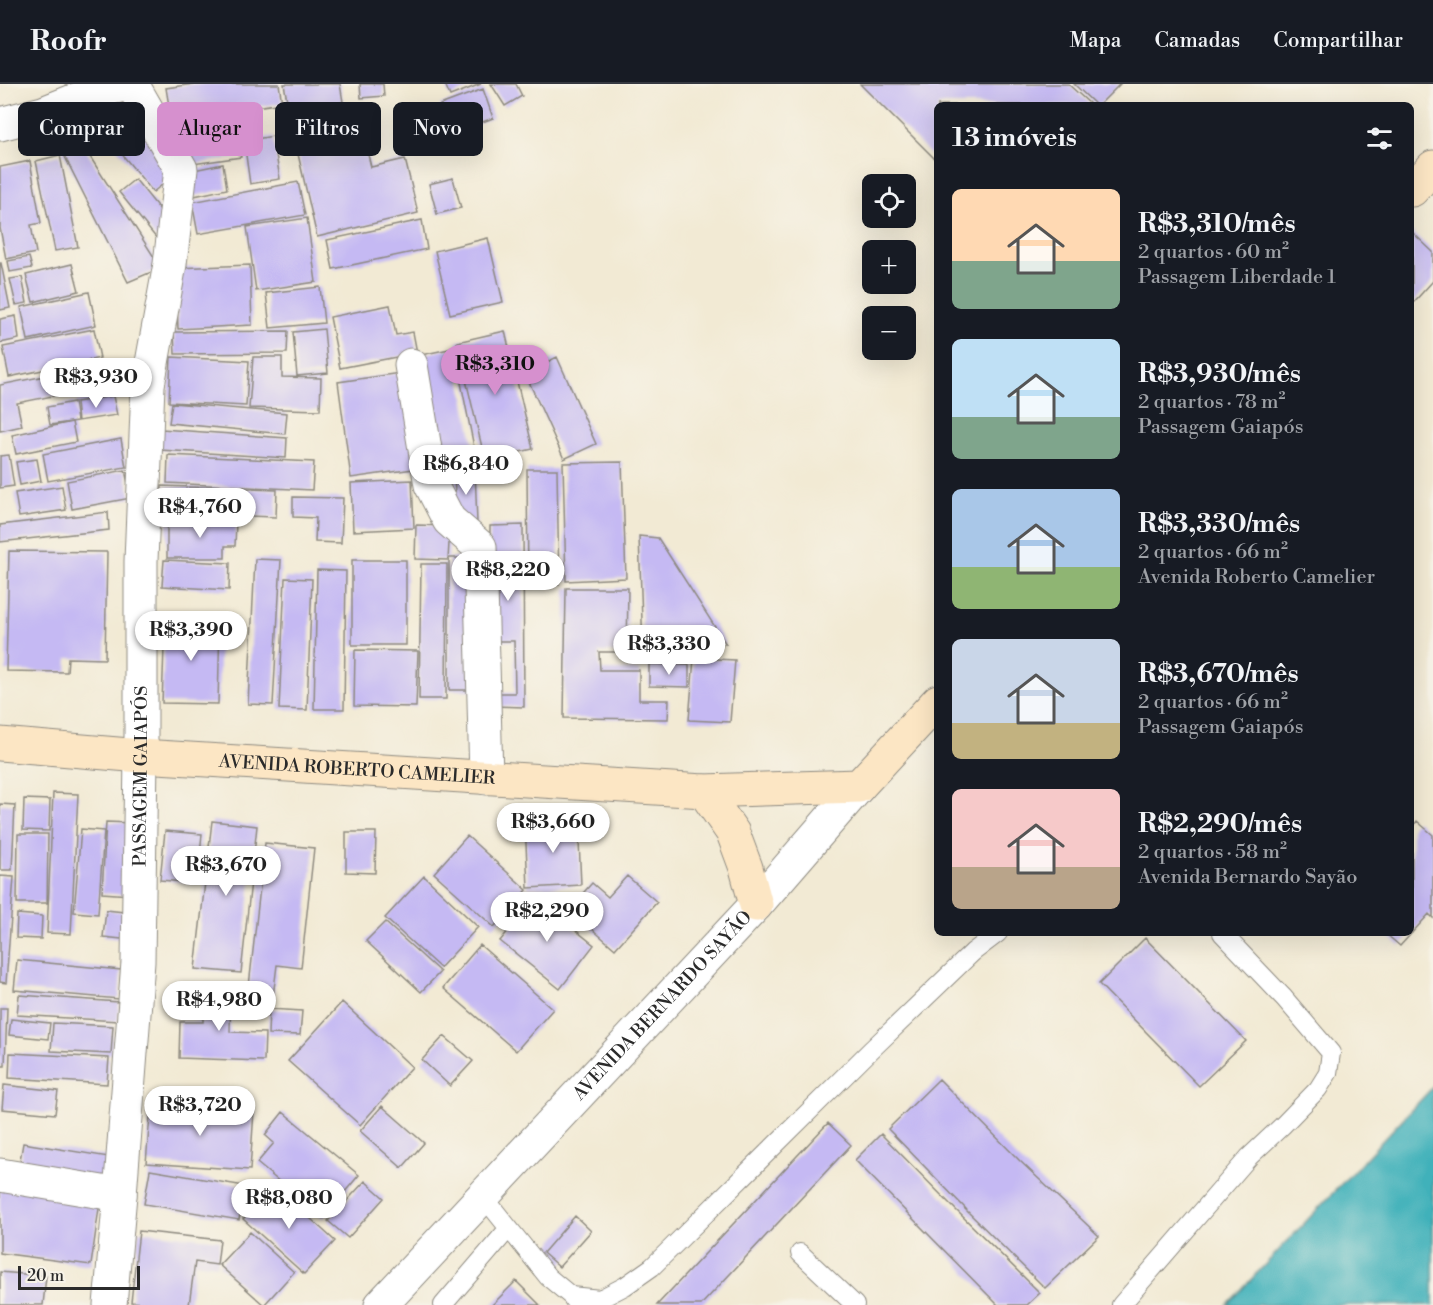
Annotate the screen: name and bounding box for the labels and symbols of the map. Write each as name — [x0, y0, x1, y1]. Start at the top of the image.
pin: R$3,310 — [440, 345, 550, 396]
pin: R$3,930 — [41, 358, 151, 409]
pin: R$6,840 — [411, 445, 521, 496]
pin: R$4,760 — [145, 488, 255, 539]
pin: R$8,220 — [453, 551, 563, 602]
pin: R$3,390 — [136, 611, 246, 662]
pin: R$3,330 — [614, 625, 724, 676]
street label: PASSAGEM GAIAPÓS — [128, 686, 153, 867]
street label: AVENIDA ROBERTO CAMELIER — [217, 750, 496, 790]
pin: R$3,660 — [498, 803, 608, 854]
pin: R$3,670 — [171, 846, 281, 897]
pin: R$2,290 — [492, 892, 602, 943]
street label: AVENIDA BERNARDO SAYÃO — [567, 906, 757, 1106]
pin: R$4,980 — [164, 981, 274, 1032]
pin: R$3,720 — [145, 1086, 255, 1137]
pin: R$8,080 — [234, 1179, 344, 1230]
scale bar — [18, 1263, 140, 1290]

